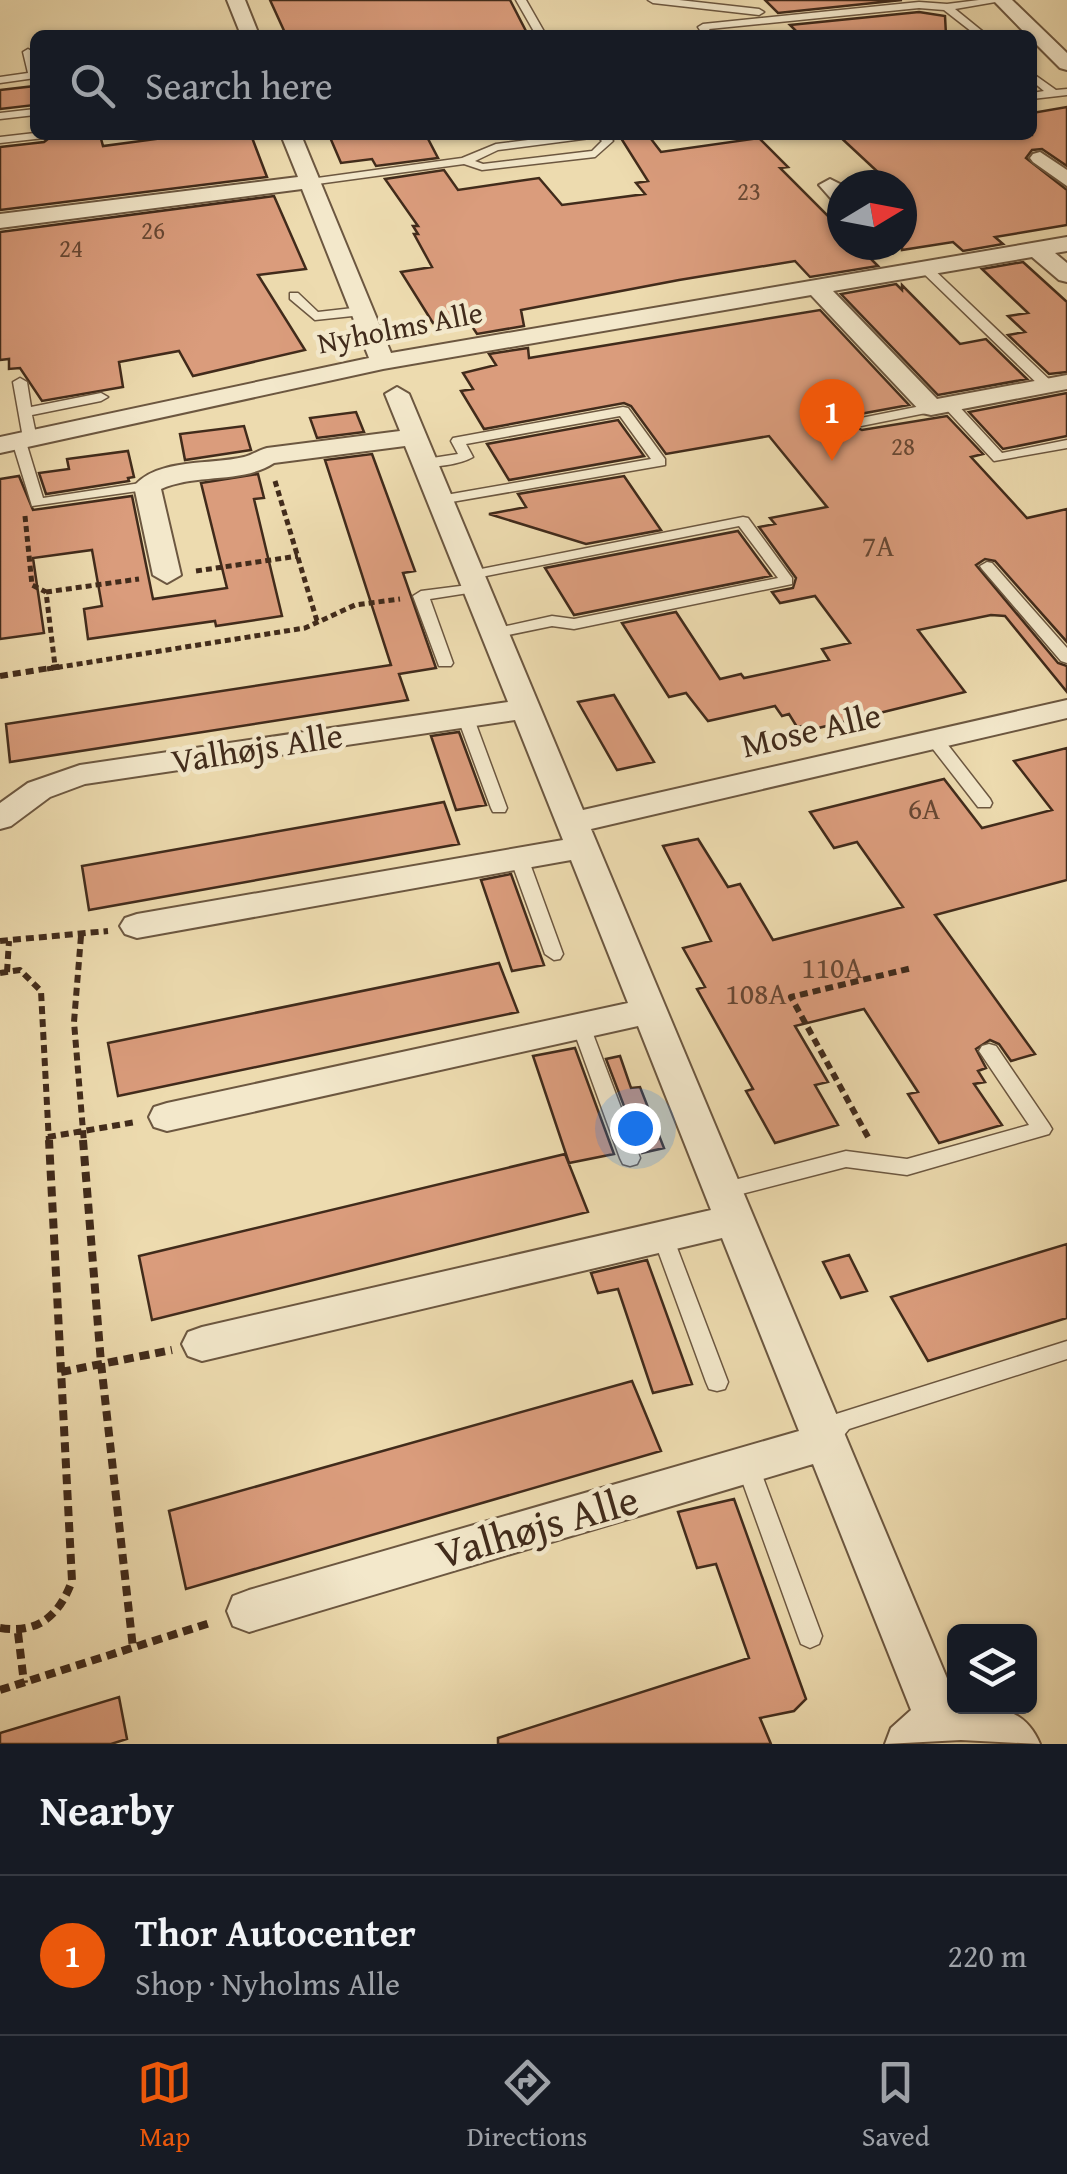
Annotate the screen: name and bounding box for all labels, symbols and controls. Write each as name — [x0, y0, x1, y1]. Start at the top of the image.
search box — [30, 30, 1037, 140]
text: Search here — [145, 57, 333, 113]
icon: search — [65, 58, 120, 113]
north arrow — [827, 170, 917, 260]
house number: 23 — [737, 173, 761, 209]
house number: 26 — [141, 212, 165, 248]
house number: 24 — [59, 230, 83, 266]
street label: Nyholms Alle — [314, 289, 486, 365]
pin: 1 — [800, 378, 864, 461]
house number: 28 — [891, 428, 915, 464]
house number: 7A — [862, 523, 894, 567]
street label: Mose Alle — [736, 689, 886, 770]
street label: Valhøjs Alle — [167, 709, 346, 786]
house number: 6A — [908, 786, 940, 830]
house number: 110A — [801, 945, 863, 989]
house number: 108A — [725, 971, 787, 1015]
your location — [610, 1103, 661, 1154]
street label: Valhøjs Alle — [429, 1468, 645, 1583]
map controls — [947, 1624, 1037, 1714]
button: layers — [947, 1624, 1037, 1714]
text: Nearby — [40, 1779, 174, 1840]
text: Thor Autocenter — [135, 1904, 416, 1960]
text: 1 — [64, 1932, 81, 1979]
text: 220 m — [948, 1932, 1027, 1979]
text: Shop · Nyholms Alle — [135, 1960, 400, 2007]
tab: Map — [137, 2055, 192, 2156]
tab: Directions — [467, 2055, 587, 2156]
tab: Saved — [862, 2055, 930, 2156]

